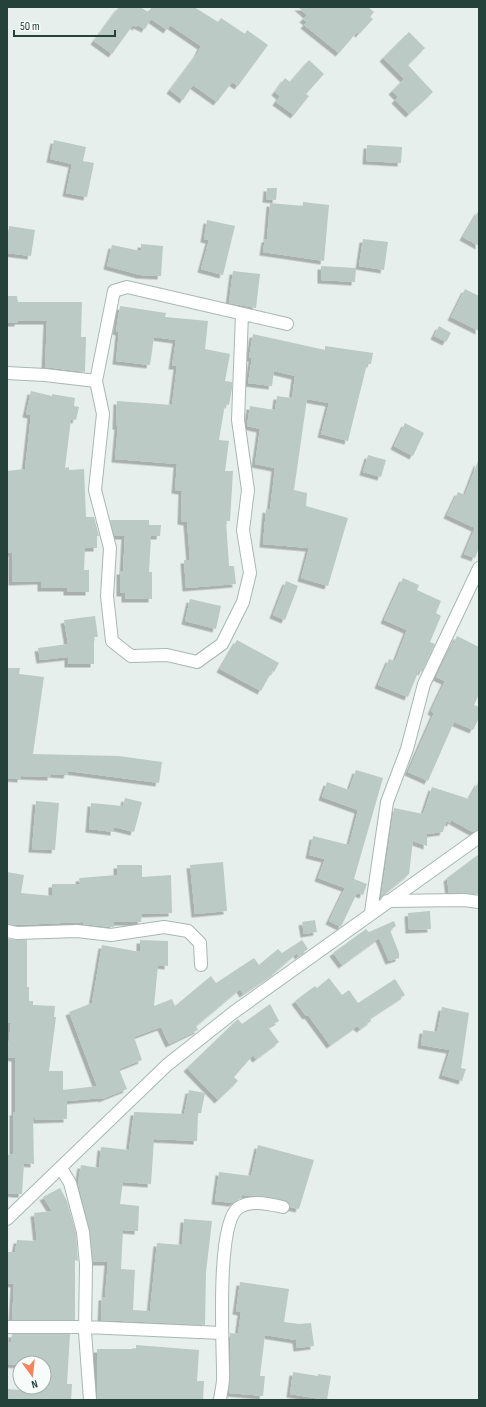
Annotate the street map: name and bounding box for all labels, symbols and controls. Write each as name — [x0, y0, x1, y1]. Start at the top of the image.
scale bar — [14, 12, 115, 38]
text: 50 m — [20, 19, 40, 34]
north arrow — [12, 1355, 52, 1395]
text: N — [30, 1377, 39, 1391]

